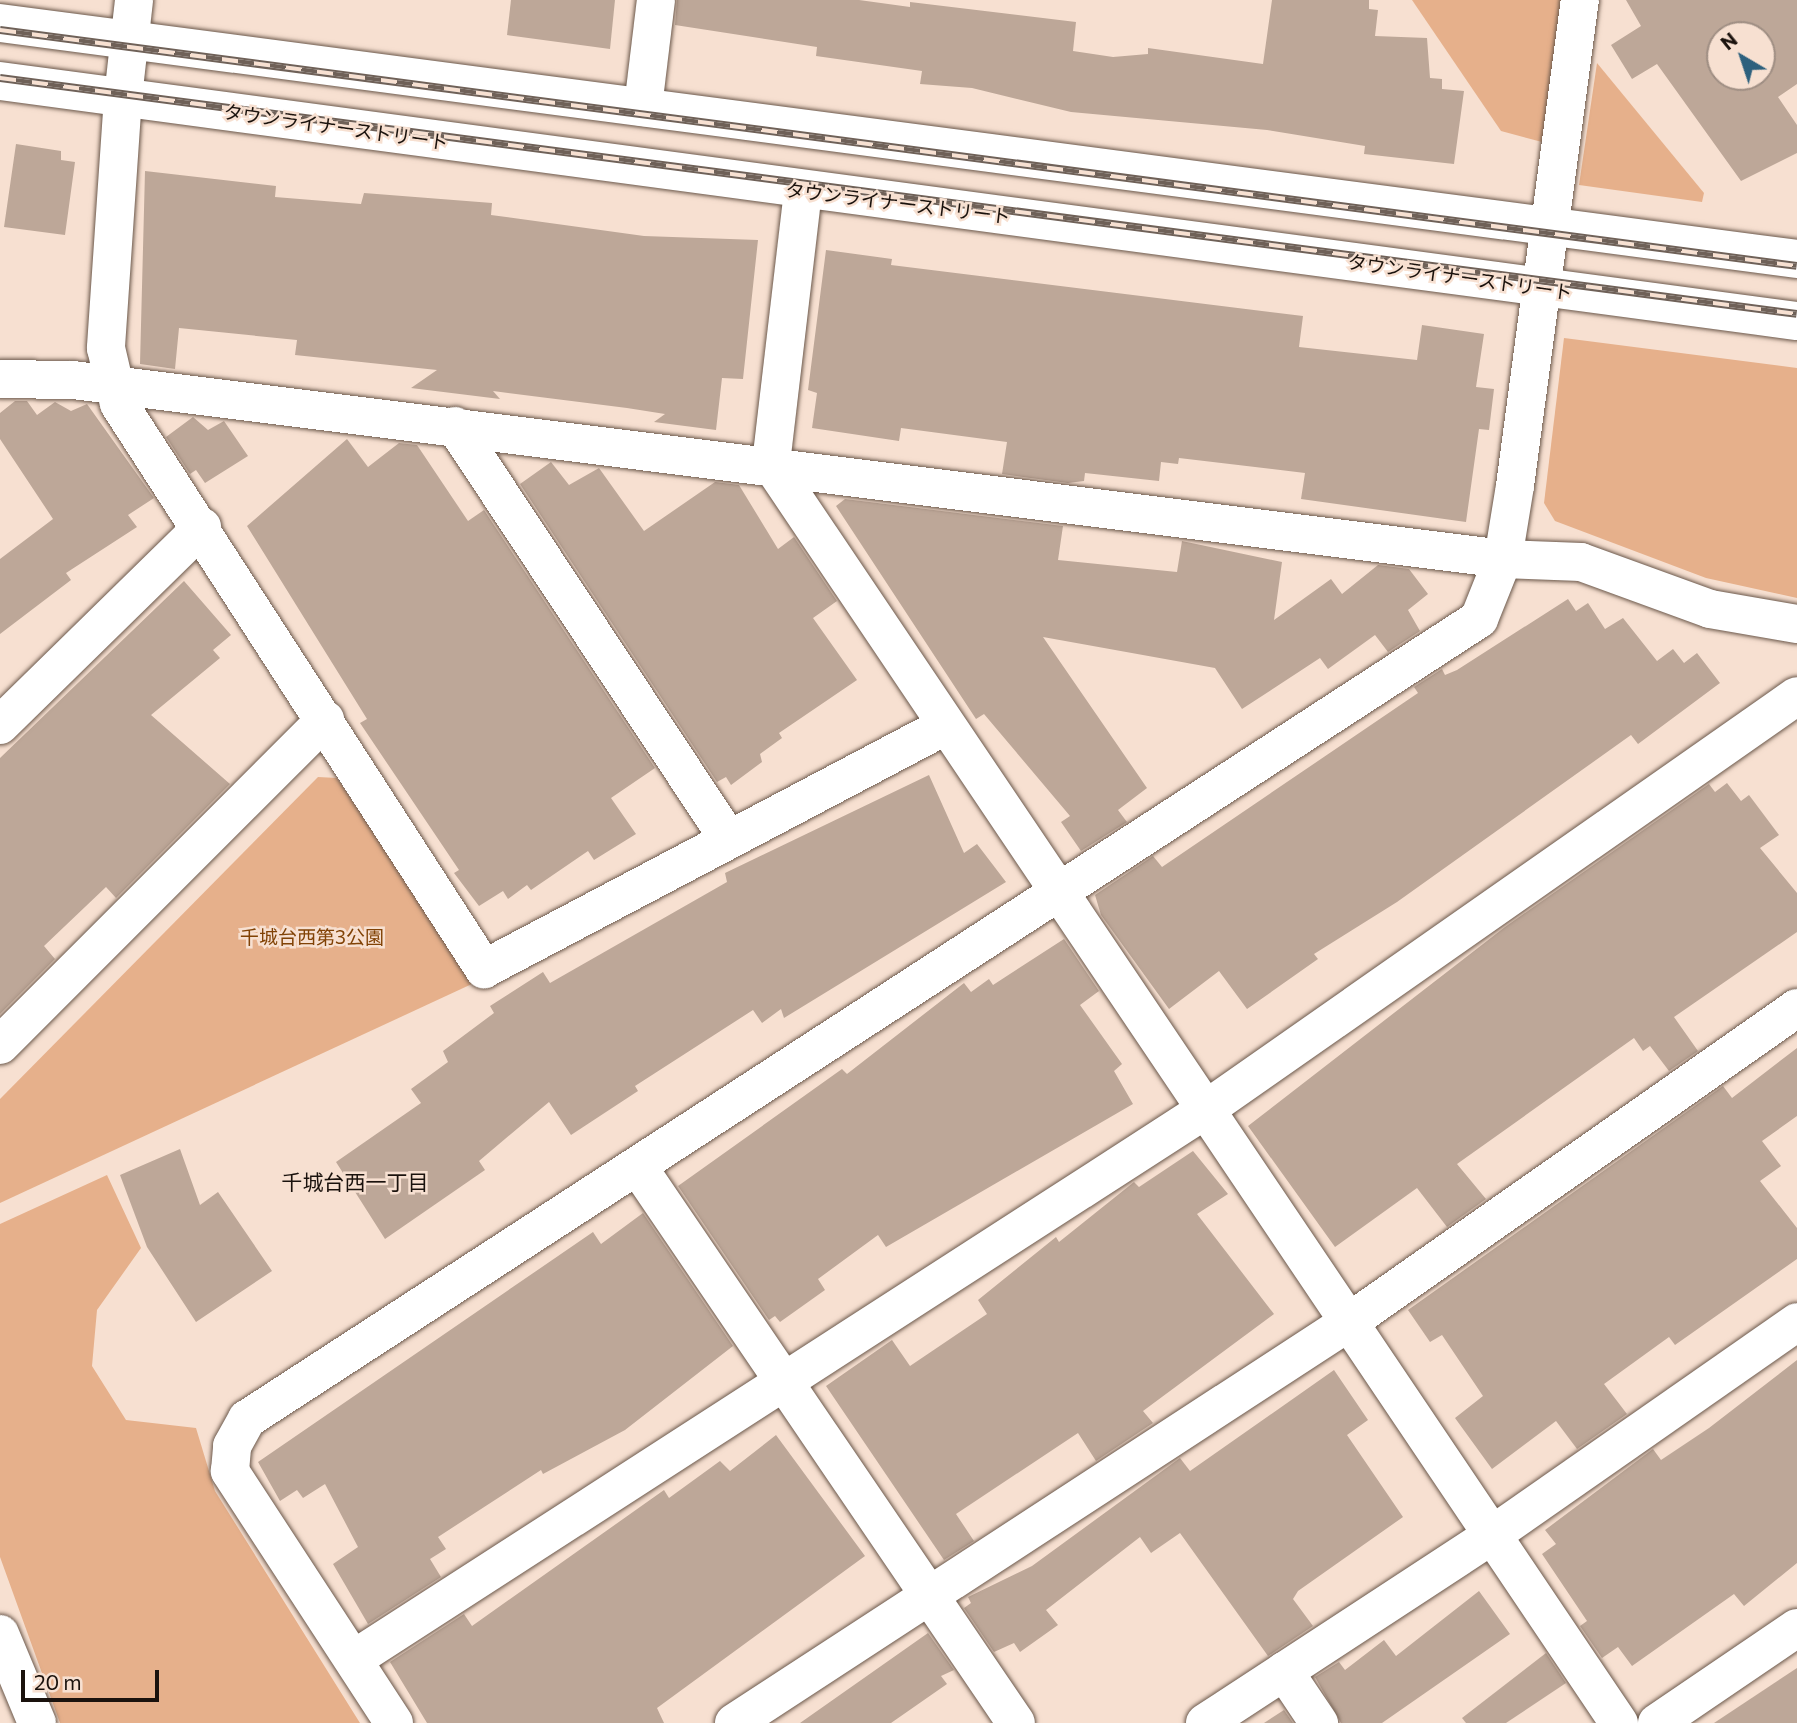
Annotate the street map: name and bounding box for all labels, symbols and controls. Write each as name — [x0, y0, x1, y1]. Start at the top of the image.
north arrow — [1706, 21, 1776, 91]
text: N — [1716, 27, 1742, 54]
street label: タウンライナーストリート — [222, 100, 450, 154]
street label: タウンライナーストリート — [783, 178, 1013, 228]
street label: タウンライナーストリート — [1346, 250, 1574, 304]
park label: 千城台西第3公園 — [240, 926, 384, 948]
district label: 千城台西一丁目 — [282, 1169, 428, 1195]
scale bar — [24, 1656, 163, 1700]
text: 20 m — [34, 1669, 82, 1694]

